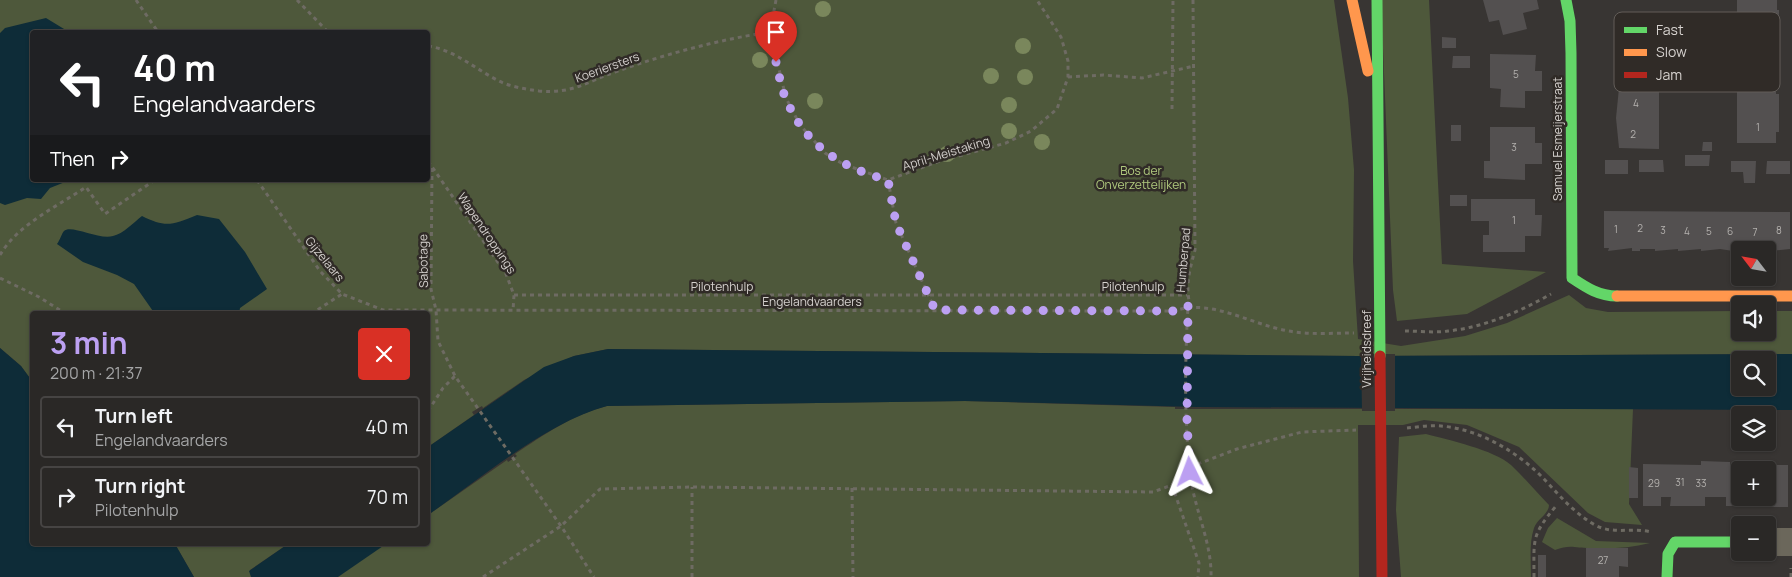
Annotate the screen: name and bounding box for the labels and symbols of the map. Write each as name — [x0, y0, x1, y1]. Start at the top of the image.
pin — [755, 11, 797, 62]
legend — [1614, 12, 1780, 92]
text: Fast — [1656, 20, 1684, 39]
text: Slow — [1656, 42, 1687, 61]
street label: Koeriersters — [572, 48, 642, 86]
text: Jam — [1656, 65, 1682, 84]
house number: 5 — [1513, 67, 1519, 81]
street label: Samuel Esmeijerstraat — [1549, 77, 1566, 201]
house number: 4 — [1633, 96, 1639, 110]
house number: 1 — [1756, 120, 1760, 134]
house number: 2 — [1630, 127, 1636, 141]
street label: April-Meistaking — [900, 132, 992, 174]
house number: 3 — [1511, 140, 1517, 154]
park label: Bos der Onverzettelijken — [1096, 162, 1186, 193]
street label: Wapendroppings — [454, 189, 520, 277]
house number: 1 — [1512, 213, 1516, 227]
house number: 2 — [1637, 221, 1643, 235]
house number: 1 — [1614, 222, 1618, 236]
house number: 3 — [1660, 223, 1666, 237]
house number: 8 — [1776, 223, 1782, 237]
house number: 4 — [1684, 224, 1690, 238]
house number: 5 — [1706, 224, 1712, 238]
house number: 6 — [1727, 224, 1733, 238]
house number: 7 — [1752, 225, 1758, 239]
street label: Humberpad — [1172, 227, 1194, 293]
street label: Gijzelaars — [302, 233, 348, 285]
street label: Sabotage — [414, 234, 432, 288]
north arrow — [1731, 241, 1776, 286]
street label: Pilotenhulp — [691, 278, 753, 295]
street label: Pilotenhulp — [1102, 278, 1164, 295]
street label: Engelandvaarders — [762, 293, 862, 310]
street label: Vrijheidsdreef — [1358, 310, 1375, 388]
position arrow — [1163, 445, 1215, 497]
house number: 31 — [1675, 475, 1685, 489]
house number: 29 — [1648, 476, 1660, 490]
house number: 33 — [1695, 476, 1707, 490]
house number: 27 — [1598, 553, 1608, 567]

